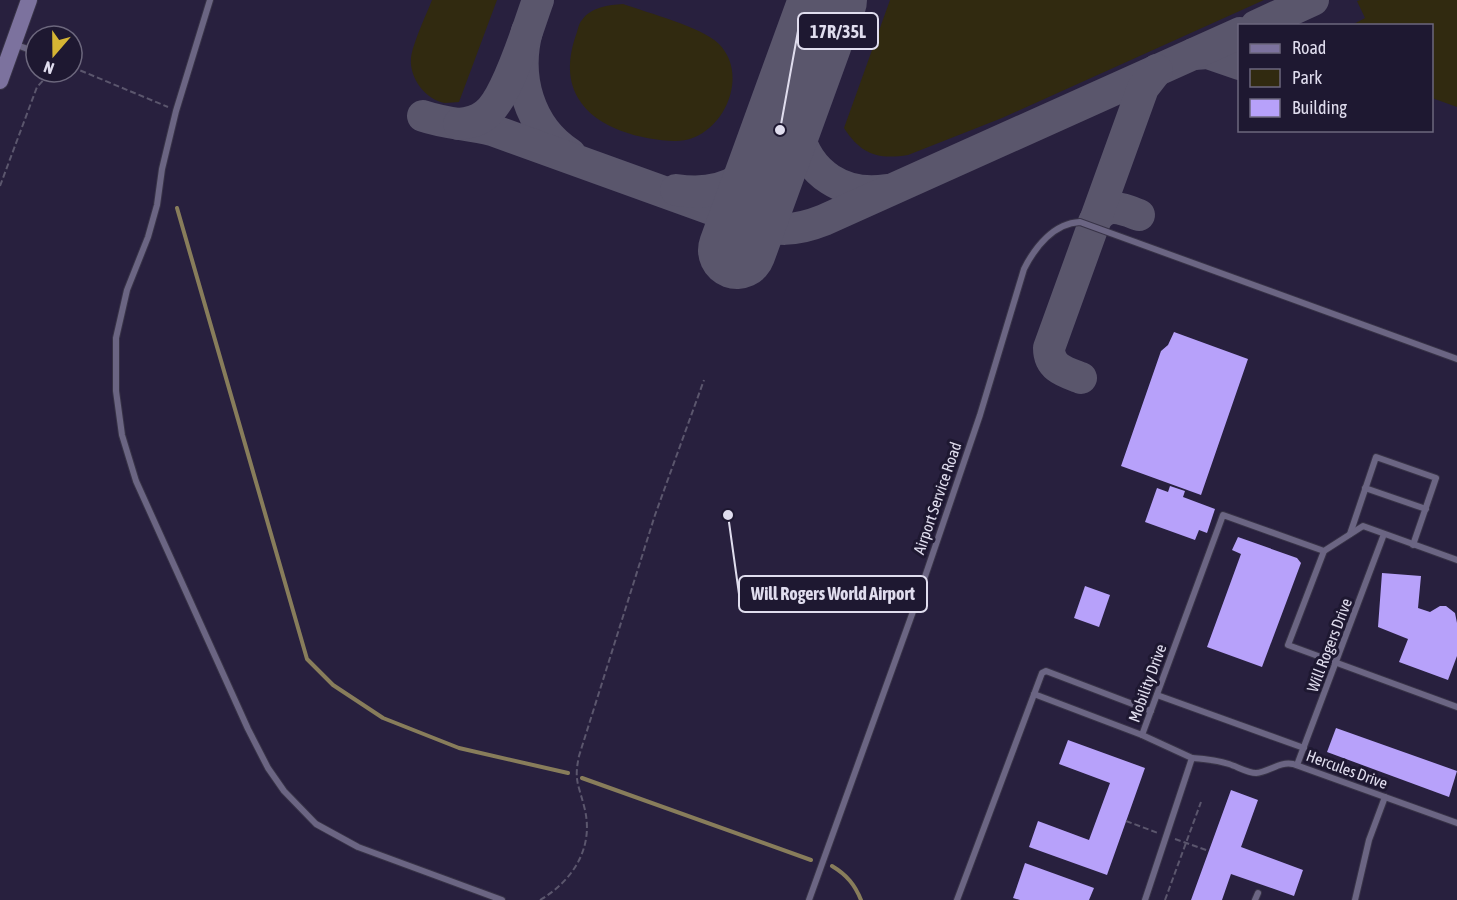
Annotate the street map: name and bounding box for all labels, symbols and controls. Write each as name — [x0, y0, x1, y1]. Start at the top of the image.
callout: 17R/35L — [798, 13, 878, 49]
text: 17R/35L — [810, 21, 866, 42]
north arrow — [24, 24, 84, 84]
legend — [1238, 24, 1433, 132]
text: Road — [1292, 37, 1326, 58]
text: N — [41, 58, 56, 78]
text: Park — [1292, 67, 1322, 88]
text: Building — [1292, 97, 1347, 118]
street label: Airport Service Road — [909, 439, 966, 557]
callout: Will Rogers World Airport — [739, 576, 927, 612]
text: Will Rogers World Airport — [750, 583, 916, 604]
street label: Will Rogers Drive — [1303, 596, 1356, 695]
street label: Mobility Drive — [1125, 641, 1170, 725]
street label: Hercules Drive — [1304, 746, 1390, 792]

